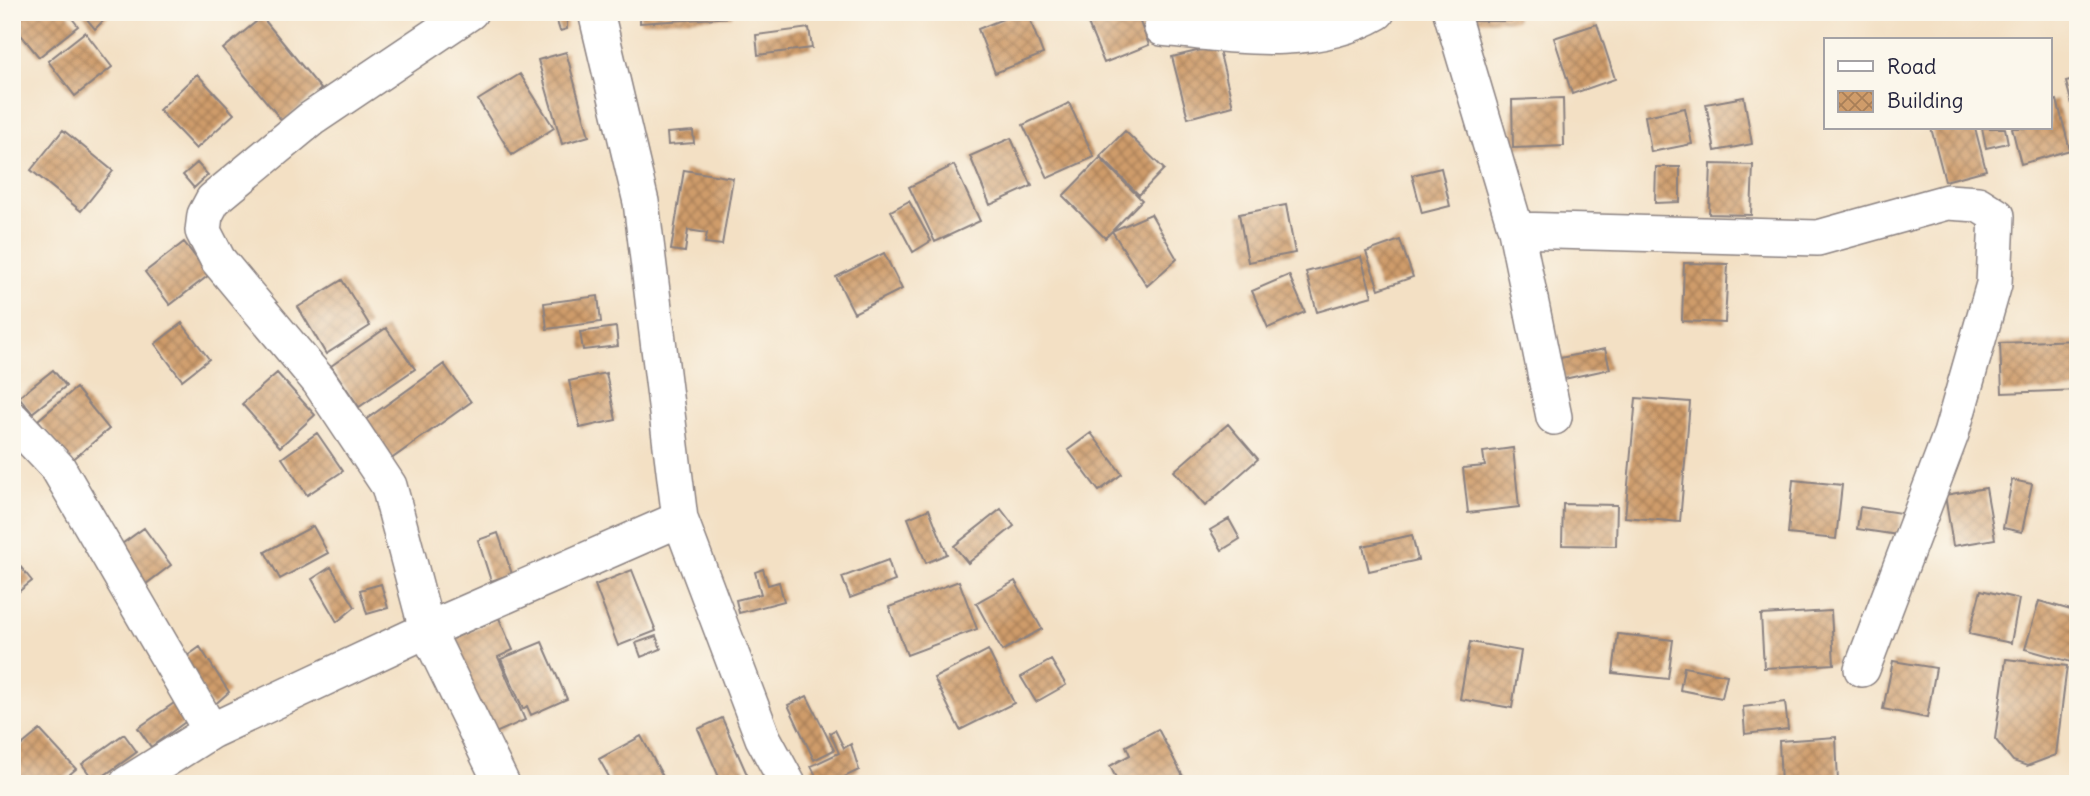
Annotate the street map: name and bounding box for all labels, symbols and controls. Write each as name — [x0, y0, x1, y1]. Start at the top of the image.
legend — [1824, 38, 2052, 130]
text: Road — [1887, 53, 1936, 80]
text: Building — [1887, 87, 1963, 114]

